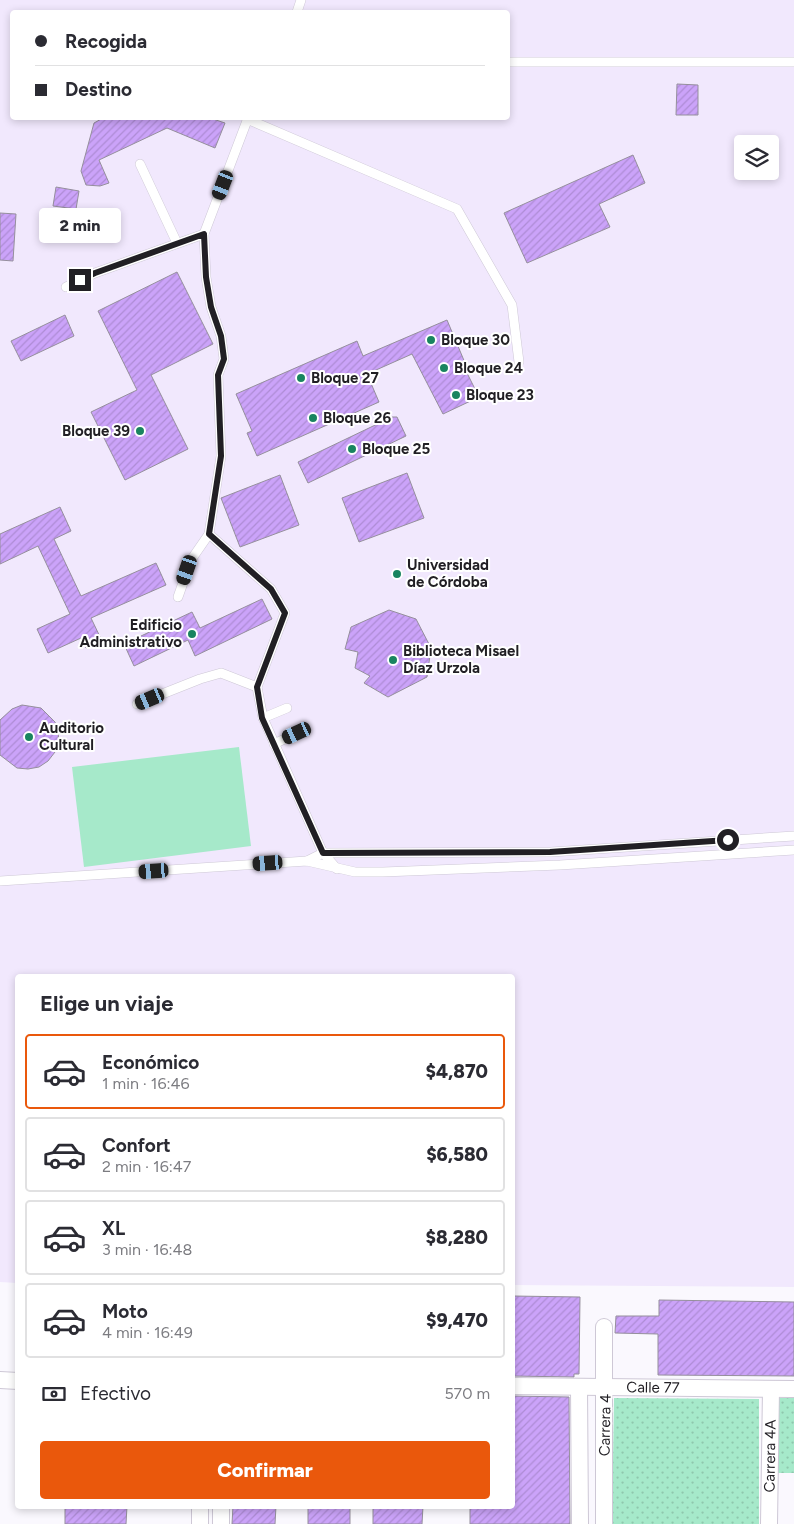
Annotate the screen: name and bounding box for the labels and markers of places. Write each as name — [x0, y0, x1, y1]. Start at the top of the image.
place label: Bloque 30 — [441, 331, 510, 349]
marker: Bloque 30 — [425, 334, 437, 346]
place label: Bloque 24 — [454, 359, 524, 377]
marker: Bloque 24 — [438, 362, 450, 374]
place label: Bloque 27 — [311, 369, 379, 387]
marker: Bloque 27 — [295, 372, 307, 384]
place label: Bloque 23 — [466, 386, 534, 404]
marker: Bloque 23 — [450, 389, 462, 401]
place label: Bloque 26 — [323, 409, 392, 427]
marker: Bloque 26 — [307, 412, 319, 424]
place label: Bloque 39 — [62, 422, 130, 440]
marker: Bloque 39 — [134, 425, 146, 437]
place label: Bloque 25 — [362, 440, 431, 458]
marker: Bloque 25 — [346, 443, 358, 455]
place label: Universidad de Córdoba — [407, 556, 489, 591]
marker: Universidad de Córdoba — [391, 568, 403, 580]
place label: Edificio Administrativo — [80, 616, 182, 651]
marker: Edificio Administrativo — [186, 628, 198, 640]
place label: Biblioteca Misael Díaz Urzola — [403, 642, 519, 677]
marker: Biblioteca Misael Díaz Urzola — [387, 654, 399, 666]
place label: Auditorio Cultural — [39, 719, 104, 754]
marker: Auditorio Cultural — [23, 731, 35, 743]

